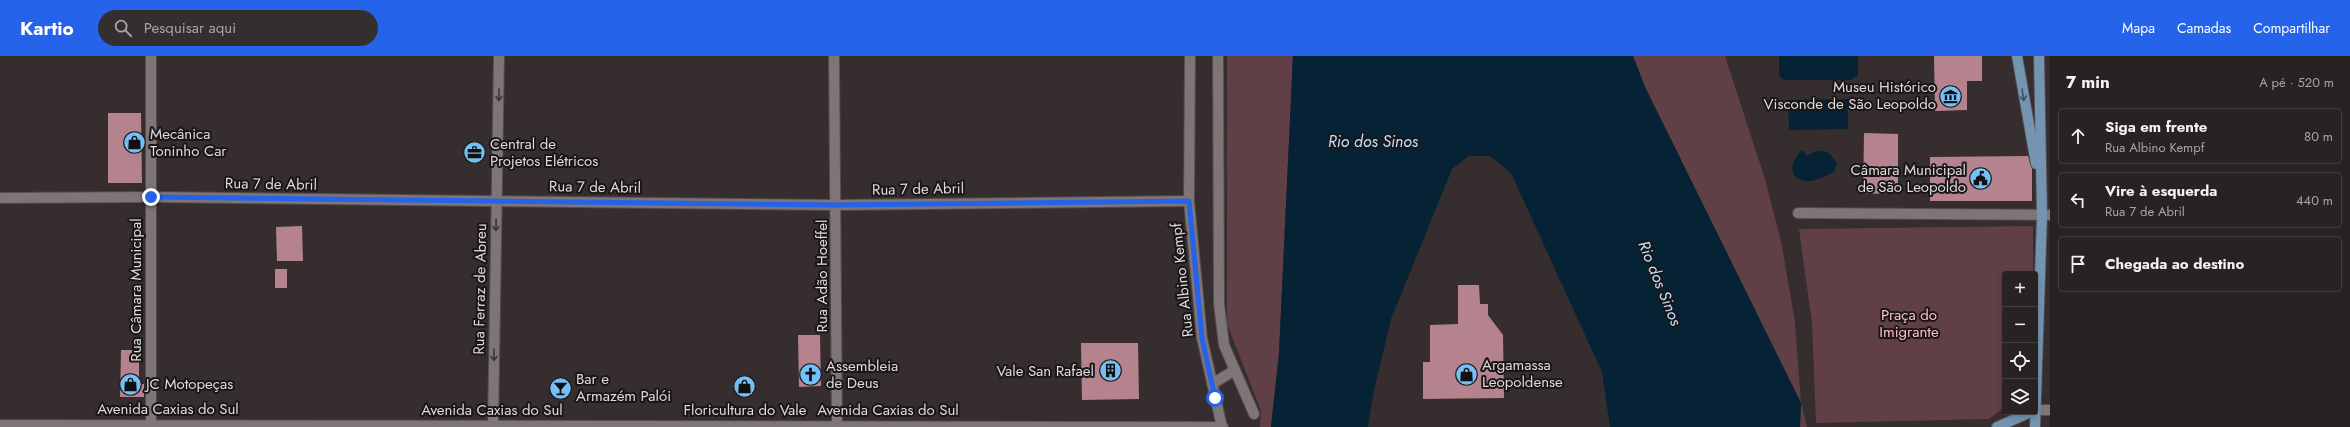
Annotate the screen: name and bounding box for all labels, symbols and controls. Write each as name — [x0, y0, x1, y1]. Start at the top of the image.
search box — [98, 10, 378, 46]
text: Kartio — [20, 15, 74, 42]
icon: search — [112, 17, 134, 39]
text: Pesquisar aqui — [144, 17, 236, 39]
text: Mapa — [2122, 18, 2155, 38]
text: Camadas — [2177, 18, 2231, 38]
text: Compartilhar — [2253, 18, 2330, 38]
text: 7 min — [2066, 70, 2110, 94]
text: A pé · 520 m — [2259, 73, 2334, 92]
place label: Museu Histórico Visconde de São Leopoldo — [1764, 76, 1936, 115]
museum icon: Museu Histórico Visconde de São Leopoldo — [1938, 83, 1964, 109]
one-way arrow — [495, 88, 502, 101]
one-way arrow — [2019, 88, 2027, 101]
text: Siga em frente — [2105, 116, 2207, 138]
place label: Mecânica Toninho Car — [150, 123, 227, 162]
icon: ahead — [2067, 125, 2089, 147]
text: 80 m — [2304, 127, 2333, 146]
shop icon: Mecânica Toninho Car — [122, 130, 148, 156]
water label: Rio dos Sinos — [1328, 130, 1419, 153]
place label: Central de Projetos Elétricos — [490, 133, 598, 172]
text: Rua Albino Kempf — [2105, 138, 2204, 157]
office icon: Central de Projetos Elétricos — [462, 140, 488, 166]
place label: Câmara Municipal de São Leopoldo — [1851, 159, 1966, 198]
public building icon: Câmara Municipal de São Leopoldo — [1968, 166, 1994, 192]
street label: Rua 7 de Abril — [225, 172, 317, 196]
street label: Rua 7 de Abril — [549, 175, 641, 199]
street label: Rua 7 de Abril — [872, 177, 964, 201]
text: Vire à esquerda — [2105, 180, 2217, 202]
route end — [142, 188, 160, 206]
icon: left — [2067, 189, 2089, 211]
text: 440 m — [2296, 191, 2333, 210]
text: Rua 7 de Abril — [2105, 202, 2185, 221]
street label: Rua Câmara Municipal — [125, 218, 147, 362]
one-way arrow — [492, 218, 500, 231]
street label: Rua Adão Hoeffel — [811, 220, 833, 332]
street label: Rua Albino Kempf — [1165, 221, 1199, 338]
street label: Rua Ferraz de Abreu — [468, 223, 492, 355]
water label: Rio dos Sinos — [1633, 237, 1688, 330]
icon: arrive — [2067, 253, 2089, 275]
text: Chegada ao destino — [2105, 253, 2244, 275]
map controls — [2002, 271, 2038, 415]
button: + — [2002, 271, 2038, 307]
park label: Praça do Imigrante — [1879, 304, 1939, 343]
button: − — [2002, 307, 2038, 343]
button: locate — [2002, 343, 2038, 379]
one-way arrow — [490, 348, 498, 361]
place label: Argamassa Leopoldense — [1482, 354, 1563, 393]
place label: Assembleia de Deus — [826, 355, 898, 394]
building icon: Vale San Rafael — [1097, 358, 1123, 384]
place label: Vale San Rafael — [997, 360, 1094, 382]
shop icon: Argamassa Leopoldense — [1453, 361, 1479, 387]
church icon: Assembleia de Deus — [798, 362, 824, 388]
place label: Bar e Armazém Palói — [576, 368, 671, 407]
shop icon: JC Motopeças — [117, 371, 143, 397]
place label: JC Motopeças — [144, 373, 233, 395]
shop icon: Floricultura do Vale — [732, 374, 758, 400]
bar icon: Bar e Armazém Palói — [548, 375, 574, 401]
button: layers — [2002, 379, 2038, 415]
route start — [1206, 389, 1224, 407]
street label: Avenida Caxias do Sul — [97, 398, 239, 420]
street label: Avenida Caxias do Sul — [421, 399, 563, 421]
place label: Floricultura do Vale — [683, 399, 807, 421]
street label: Avenida Caxias do Sul — [817, 399, 959, 421]

